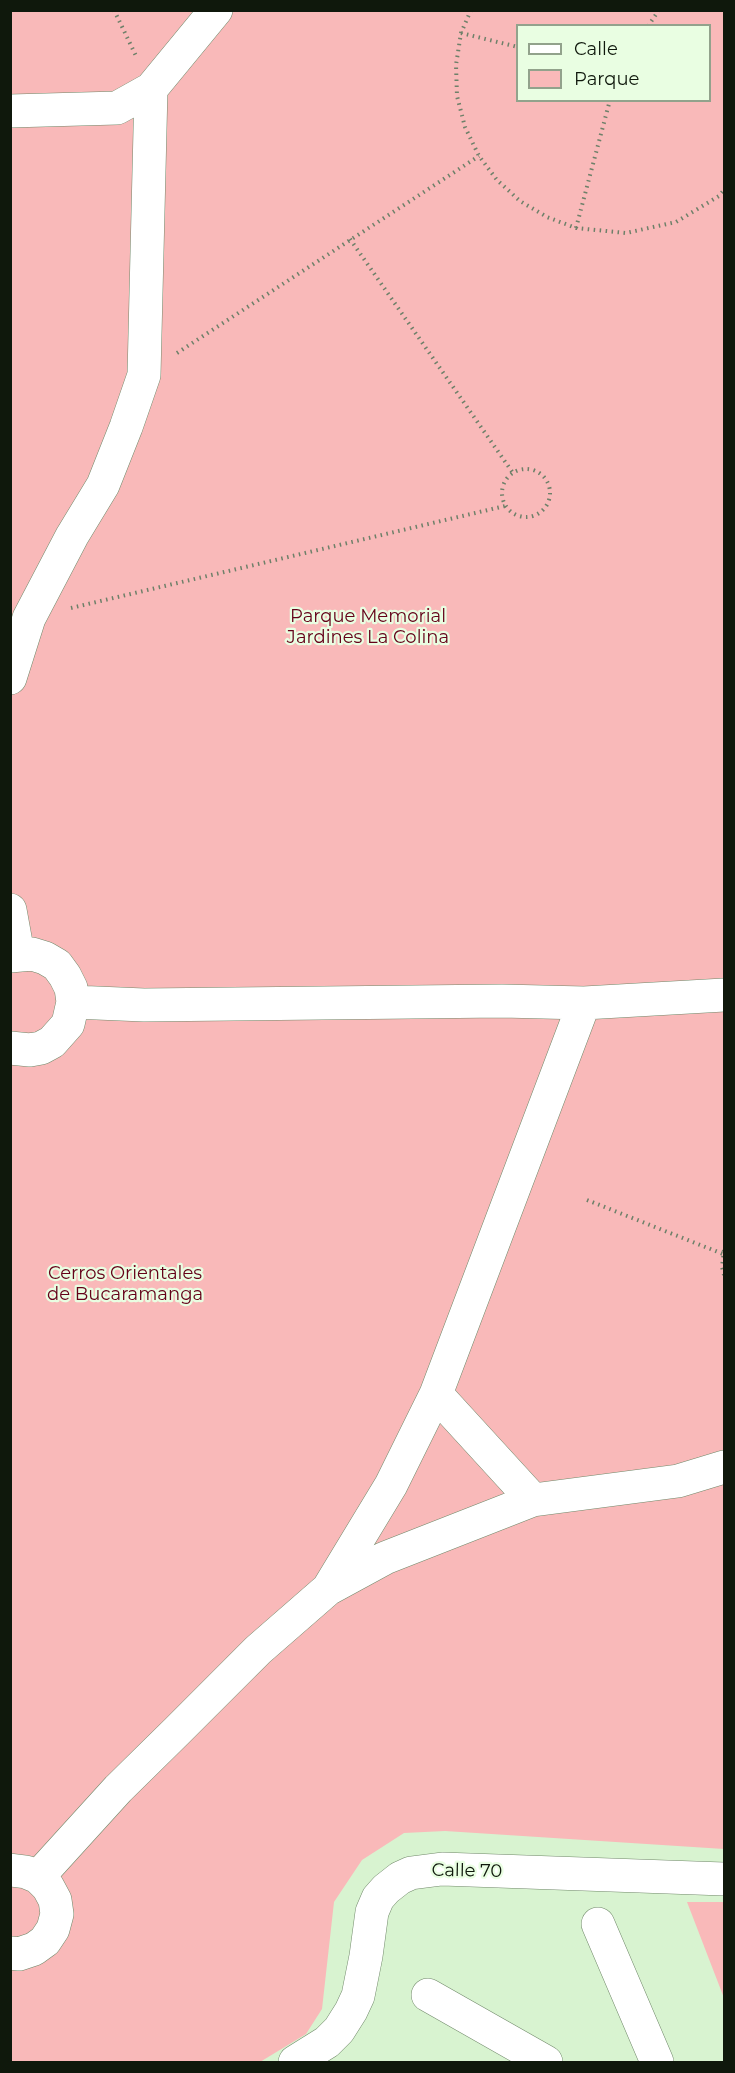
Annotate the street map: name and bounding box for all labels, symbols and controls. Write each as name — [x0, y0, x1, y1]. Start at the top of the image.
legend — [516, 24, 711, 102]
text: Calle — [574, 38, 618, 60]
text: Parque — [574, 68, 639, 90]
park label: Parque Memorial Jardines La Colina — [287, 606, 449, 648]
park label: Cerros Orientales de Bucaramanga — [47, 1263, 203, 1306]
street label: Calle 70 — [431, 1860, 503, 1882]

